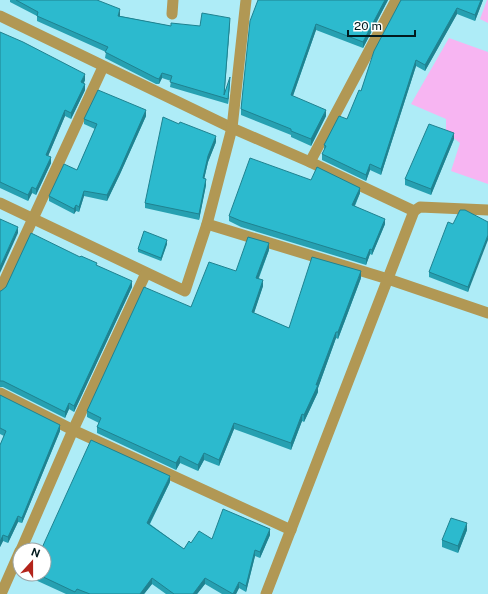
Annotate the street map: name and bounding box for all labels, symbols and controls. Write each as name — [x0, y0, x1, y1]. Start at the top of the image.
scale bar — [348, 12, 415, 38]
text: 20 m — [354, 19, 382, 33]
north arrow — [12, 542, 52, 582]
text: N — [29, 546, 42, 560]

